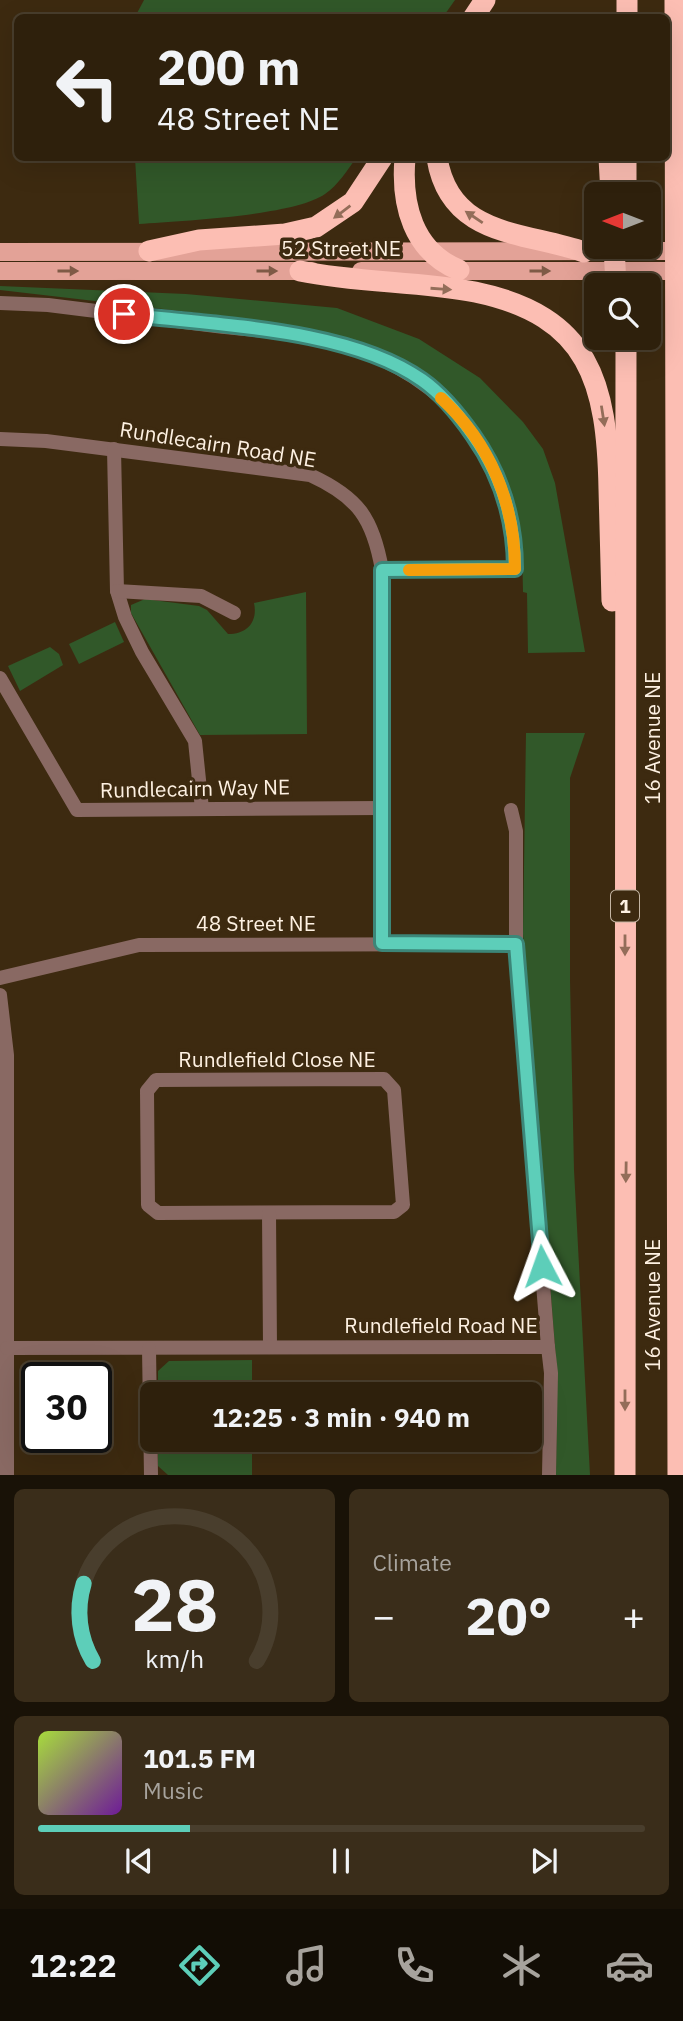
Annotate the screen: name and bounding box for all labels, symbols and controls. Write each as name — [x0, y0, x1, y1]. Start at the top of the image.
text: 200 m — [157, 35, 301, 98]
icon: left — [42, 42, 133, 133]
text: 48 Street NE — [157, 97, 340, 139]
north arrow — [584, 182, 662, 259]
map controls — [584, 182, 661, 350]
one-way arrow — [333, 204, 351, 219]
one-way arrow — [464, 211, 483, 224]
street label: 52 Street NE — [281, 234, 401, 262]
one-way arrow — [57, 265, 79, 277]
one-way arrow — [256, 265, 278, 277]
one-way arrow — [529, 265, 551, 277]
button: search — [584, 273, 661, 350]
pin — [94, 284, 154, 344]
one-way arrow — [430, 284, 452, 295]
icon: arrive — [105, 295, 143, 333]
one-way arrow — [598, 405, 609, 427]
street label: Rundlecairn Road NE — [118, 415, 318, 473]
street label: 16 Avenue NE — [638, 672, 666, 804]
street label: Rundlecairn Way NE — [100, 772, 290, 804]
road number: 1 — [611, 890, 639, 922]
street label: 48 Street NE — [196, 909, 316, 937]
one-way arrow — [619, 934, 631, 956]
street label: Rundlefield Close NE — [178, 1045, 376, 1073]
one-way arrow — [620, 1162, 632, 1184]
position arrow — [505, 1229, 579, 1303]
street label: 16 Avenue NE — [638, 1239, 666, 1371]
street label: Rundlefield Road NE — [344, 1311, 538, 1339]
speed limit sign: 30 — [21, 1362, 112, 1453]
one-way arrow — [619, 1389, 631, 1411]
text: 12:25 · 3 min · 940 m — [212, 1400, 470, 1434]
text: Climate — [373, 1547, 452, 1577]
text: 28 — [131, 1557, 218, 1652]
text: 20° — [465, 1582, 552, 1649]
text: − — [373, 1591, 395, 1640]
text: + — [622, 1591, 645, 1640]
text: km/h — [145, 1642, 204, 1675]
text: 101.5 FM — [143, 1741, 256, 1775]
text: Music — [143, 1775, 203, 1805]
icon: previous — [120, 1842, 158, 1880]
icon: pause — [322, 1842, 360, 1880]
icon: next — [525, 1842, 563, 1880]
icon: directions — [175, 1941, 224, 1990]
icon: music — [282, 1941, 331, 1990]
icon: phone — [390, 1941, 439, 1990]
icon: climate — [497, 1941, 546, 1990]
icon: car — [605, 1941, 654, 1990]
text: 12:22 — [29, 1944, 117, 1986]

